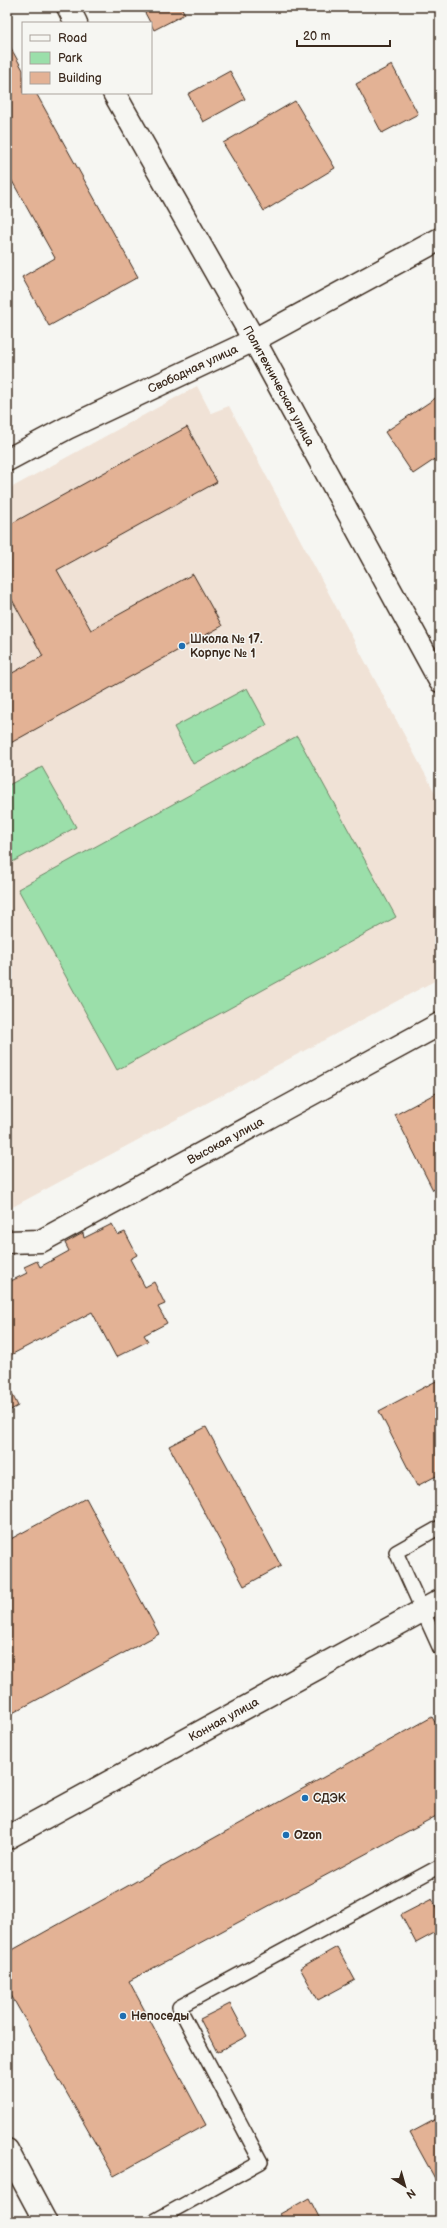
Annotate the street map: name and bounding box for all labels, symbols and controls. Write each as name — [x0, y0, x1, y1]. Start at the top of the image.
legend — [22, 22, 152, 94]
scale bar — [297, 22, 390, 48]
text: 20 m — [303, 29, 330, 44]
text: Road — [58, 31, 87, 46]
text: Park — [58, 51, 82, 66]
text: Building — [58, 71, 102, 86]
street label: Политехническая улица — [240, 323, 318, 449]
street label: Свободная улица — [145, 341, 240, 396]
place label: Школа № 17. Корпус № 1 — [190, 632, 263, 661]
marker: Школа № 17. Корпус № 1 — [177, 641, 187, 651]
street label: Высокая улица — [185, 1114, 266, 1168]
street label: Конная улица — [186, 1694, 261, 1745]
place label: СДЭК — [313, 1791, 347, 1806]
marker: СДЭК — [300, 1793, 310, 1803]
place label: Ozon — [294, 1828, 322, 1843]
marker: Ozon — [281, 1830, 291, 1840]
place label: Непоседы — [131, 2009, 189, 2024]
marker: Непоседы — [118, 2011, 128, 2021]
north arrow — [385, 2166, 425, 2206]
text: N — [404, 2186, 418, 2201]

